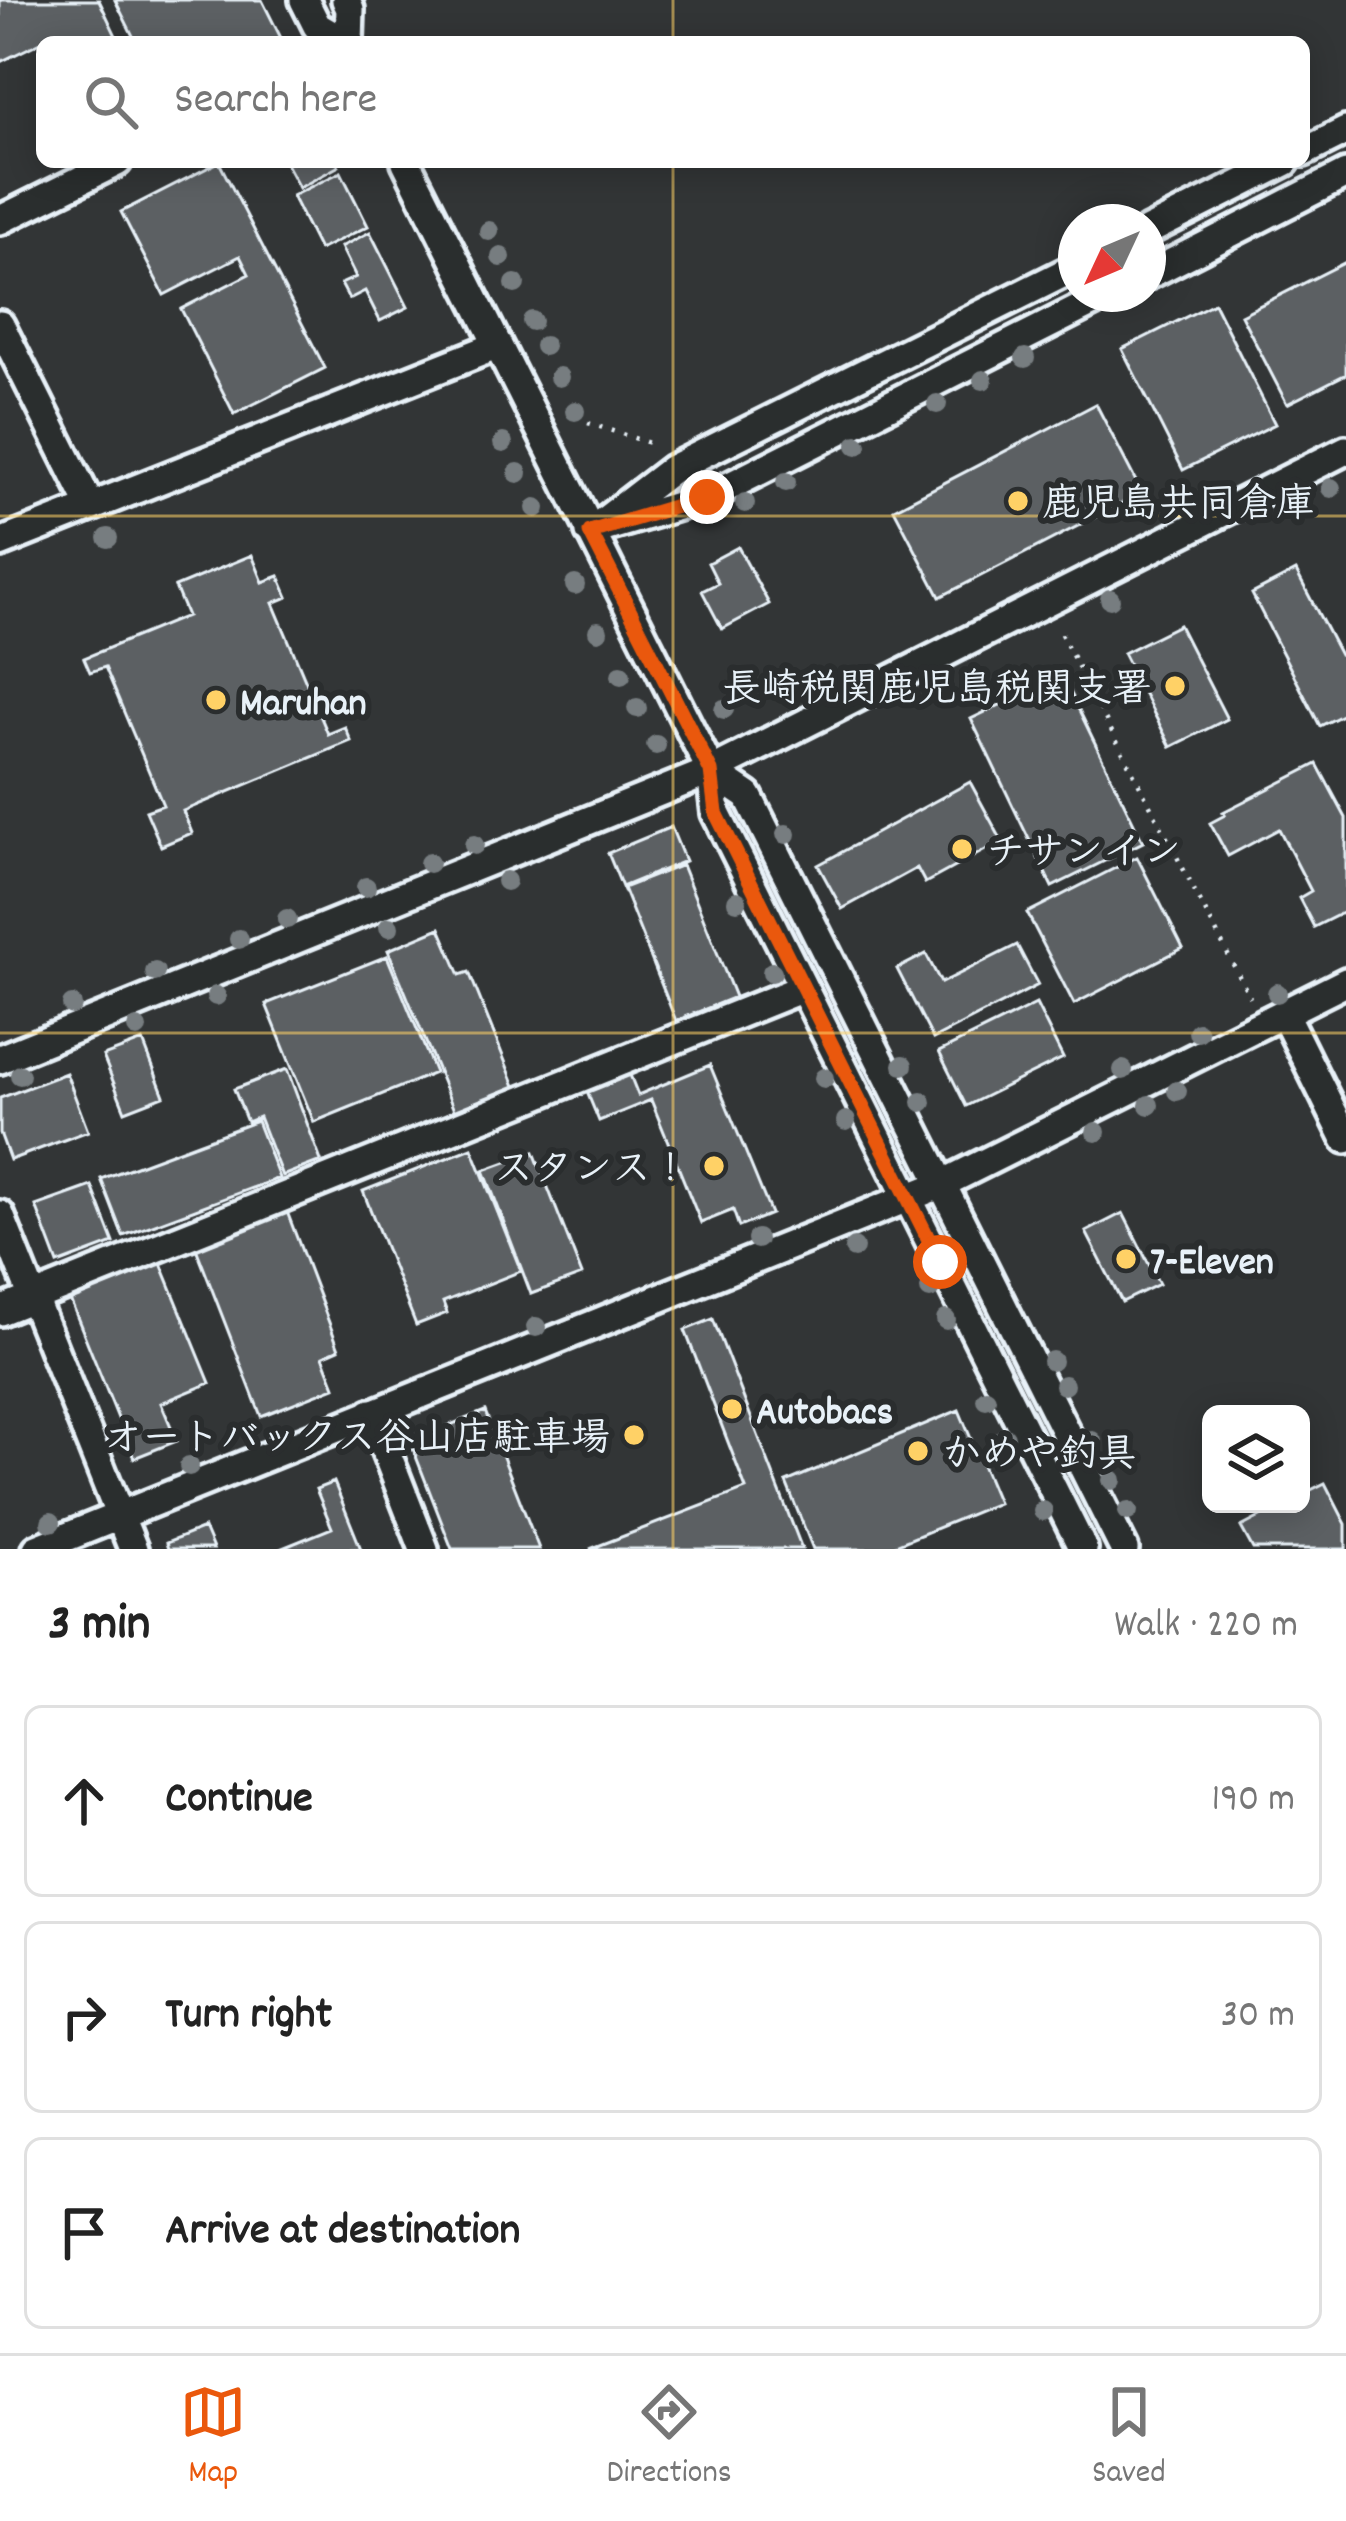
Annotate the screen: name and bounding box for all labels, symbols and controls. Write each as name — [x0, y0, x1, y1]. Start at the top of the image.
search box — [36, 36, 1310, 168]
icon: search — [78, 69, 144, 135]
text: Search here — [174, 70, 377, 134]
north arrow — [1058, 204, 1166, 312]
route end — [680, 470, 734, 524]
place label: 鹿児島共同倉庫 — [1042, 480, 1315, 535]
marker: 鹿児島共同倉庫 — [1005, 488, 1031, 514]
place label: 長崎税関鹿児島税関支署 — [722, 665, 1151, 720]
marker: 長崎税関鹿児島税関支署 — [1162, 673, 1188, 699]
place label: Maruhan — [240, 679, 367, 734]
marker: Maruhan — [203, 687, 229, 713]
place label: チサンイン — [986, 828, 1181, 883]
marker: チサンイン — [949, 836, 975, 862]
place label: スタンス！ — [494, 1145, 690, 1200]
marker: スタンス！ — [701, 1153, 727, 1179]
route start — [913, 1235, 967, 1289]
place label: 7-Eleven — [1150, 1238, 1274, 1293]
marker: 7-Eleven — [1113, 1246, 1139, 1272]
place label: Autobacs — [756, 1388, 893, 1443]
marker: Autobacs — [719, 1396, 745, 1422]
map controls — [1202, 1405, 1310, 1513]
button: layers — [1202, 1405, 1310, 1513]
place label: オートバックス谷山店駐車場 — [103, 1414, 610, 1469]
marker: オートバックス谷山店駐車場 — [621, 1422, 647, 1448]
place label: かめや釣具 — [942, 1430, 1137, 1485]
marker: かめや釣具 — [905, 1438, 931, 1464]
text: 3 min — [48, 1591, 150, 1663]
text: Walk · 220 m — [1114, 1600, 1298, 1655]
icon: ahead — [51, 1768, 117, 1834]
text: Continue — [165, 1769, 313, 1833]
text: 190 m — [1212, 1774, 1295, 1829]
icon: right — [51, 1984, 117, 2050]
text: Turn right — [165, 1985, 332, 2049]
text: 30 m — [1221, 1990, 1295, 2045]
icon: arrive — [51, 2200, 117, 2266]
text: Arrive at destination — [165, 2201, 520, 2265]
tab: Map — [180, 2379, 246, 2498]
tab: Directions — [607, 2379, 732, 2498]
tab: Saved — [1092, 2379, 1166, 2498]

